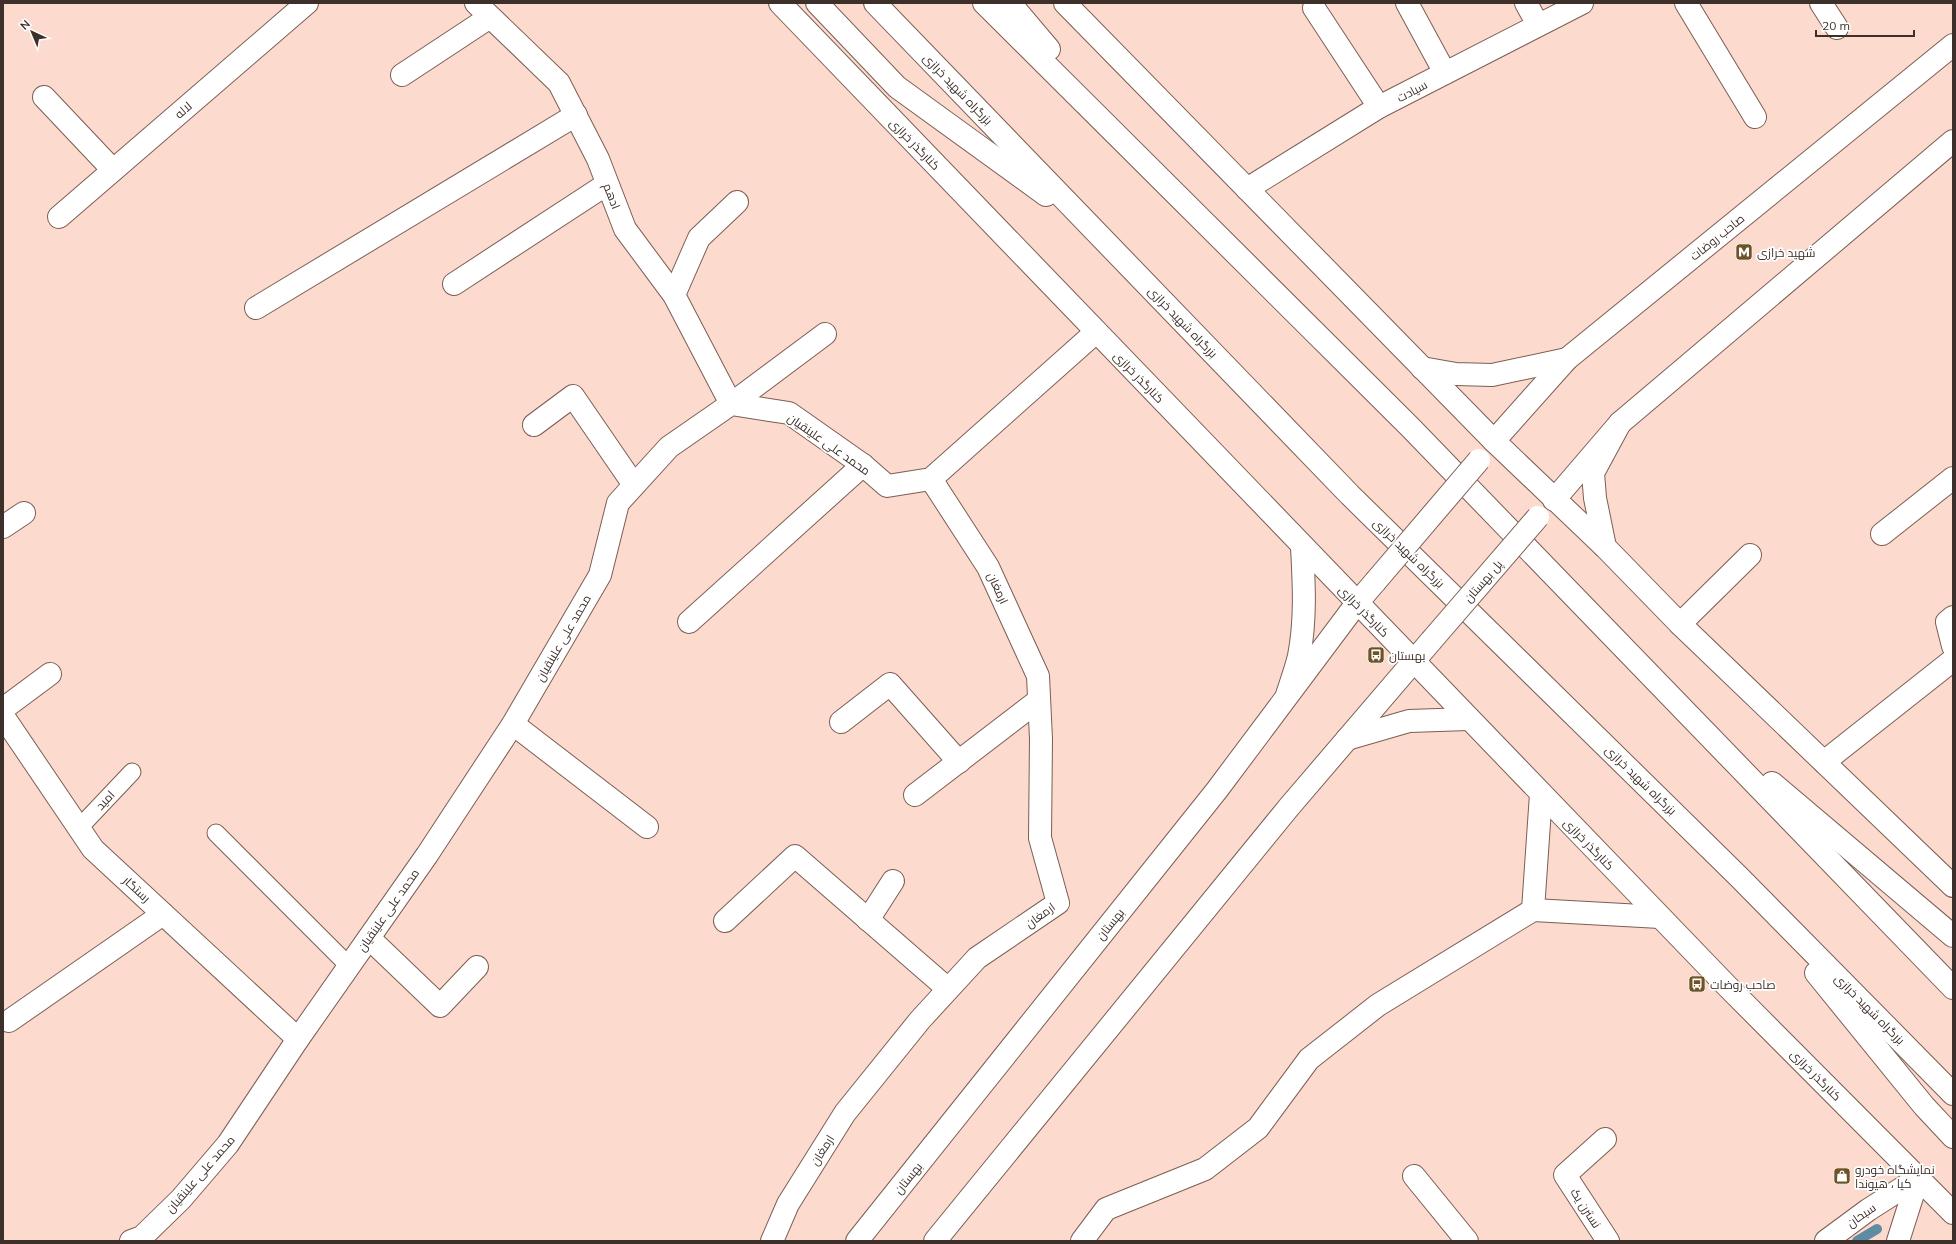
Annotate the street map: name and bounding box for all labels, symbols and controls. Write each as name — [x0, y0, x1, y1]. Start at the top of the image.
north arrow — [12, 12, 52, 52]
scale bar — [1816, 12, 1914, 38]
text: N — [17, 17, 33, 33]
text: 20 m — [1822, 18, 1850, 33]
street label: بزرگراه شهید خرازی — [920, 50, 996, 128]
street label: سیادت — [1394, 77, 1430, 105]
street label: لاله — [171, 98, 195, 122]
street label: کنارگذر خرازی — [887, 115, 943, 173]
street label: ادهم — [599, 181, 624, 211]
street label: صاحب روضات — [1687, 211, 1747, 263]
metro station icon: شهید خرازی — [1734, 242, 1754, 262]
place label: شهید خرازی — [1757, 245, 1815, 260]
street label: بزرگراه شهید خرازی — [1145, 283, 1221, 361]
street label: کنارگذر خرازی — [1111, 348, 1167, 406]
street label: محمد علی علینقیان — [785, 410, 873, 478]
street label: بزرگراه شهید خرازی — [1370, 515, 1448, 591]
street label: پل بهستان — [1461, 556, 1507, 607]
street label: ارمغان — [984, 570, 1012, 606]
street label: کنارگذر خرازی — [1336, 582, 1392, 640]
street label: محمد علی علینقیان — [532, 592, 594, 684]
bus stop icon: بهستان — [1366, 645, 1386, 665]
place label: بهستان — [1389, 648, 1426, 663]
street label: بزرگراه شهید خرازی — [1602, 742, 1680, 818]
street label: امید — [92, 787, 118, 813]
street label: کنارگذر خرازی — [1561, 815, 1617, 873]
street label: محمد علی علینقیان — [354, 866, 422, 954]
street label: رستگار — [120, 872, 154, 905]
street label: ارمغان — [1022, 899, 1058, 931]
street label: بهستان — [1093, 905, 1127, 943]
street label: بزرگراه شهید خرازی — [1832, 971, 1908, 1047]
bus stop icon: صاحب روضات — [1687, 974, 1707, 994]
place label: صاحب روضات — [1710, 977, 1776, 992]
street label: کنارگذر خرازی — [1787, 1046, 1845, 1104]
street label: محمد علی علینقیان — [162, 1132, 238, 1216]
street label: ارمغان — [807, 1132, 837, 1168]
street label: بهستان — [891, 1159, 925, 1197]
place label: نمایشگاه خودرو کیا ، هیوندا — [1855, 1162, 1935, 1191]
shop icon: نمایشگاه خودرو کیا ، هیوندا — [1832, 1166, 1852, 1186]
street label: نسترن یک — [1568, 1185, 1604, 1231]
street label: سبحان — [1843, 1200, 1879, 1230]

